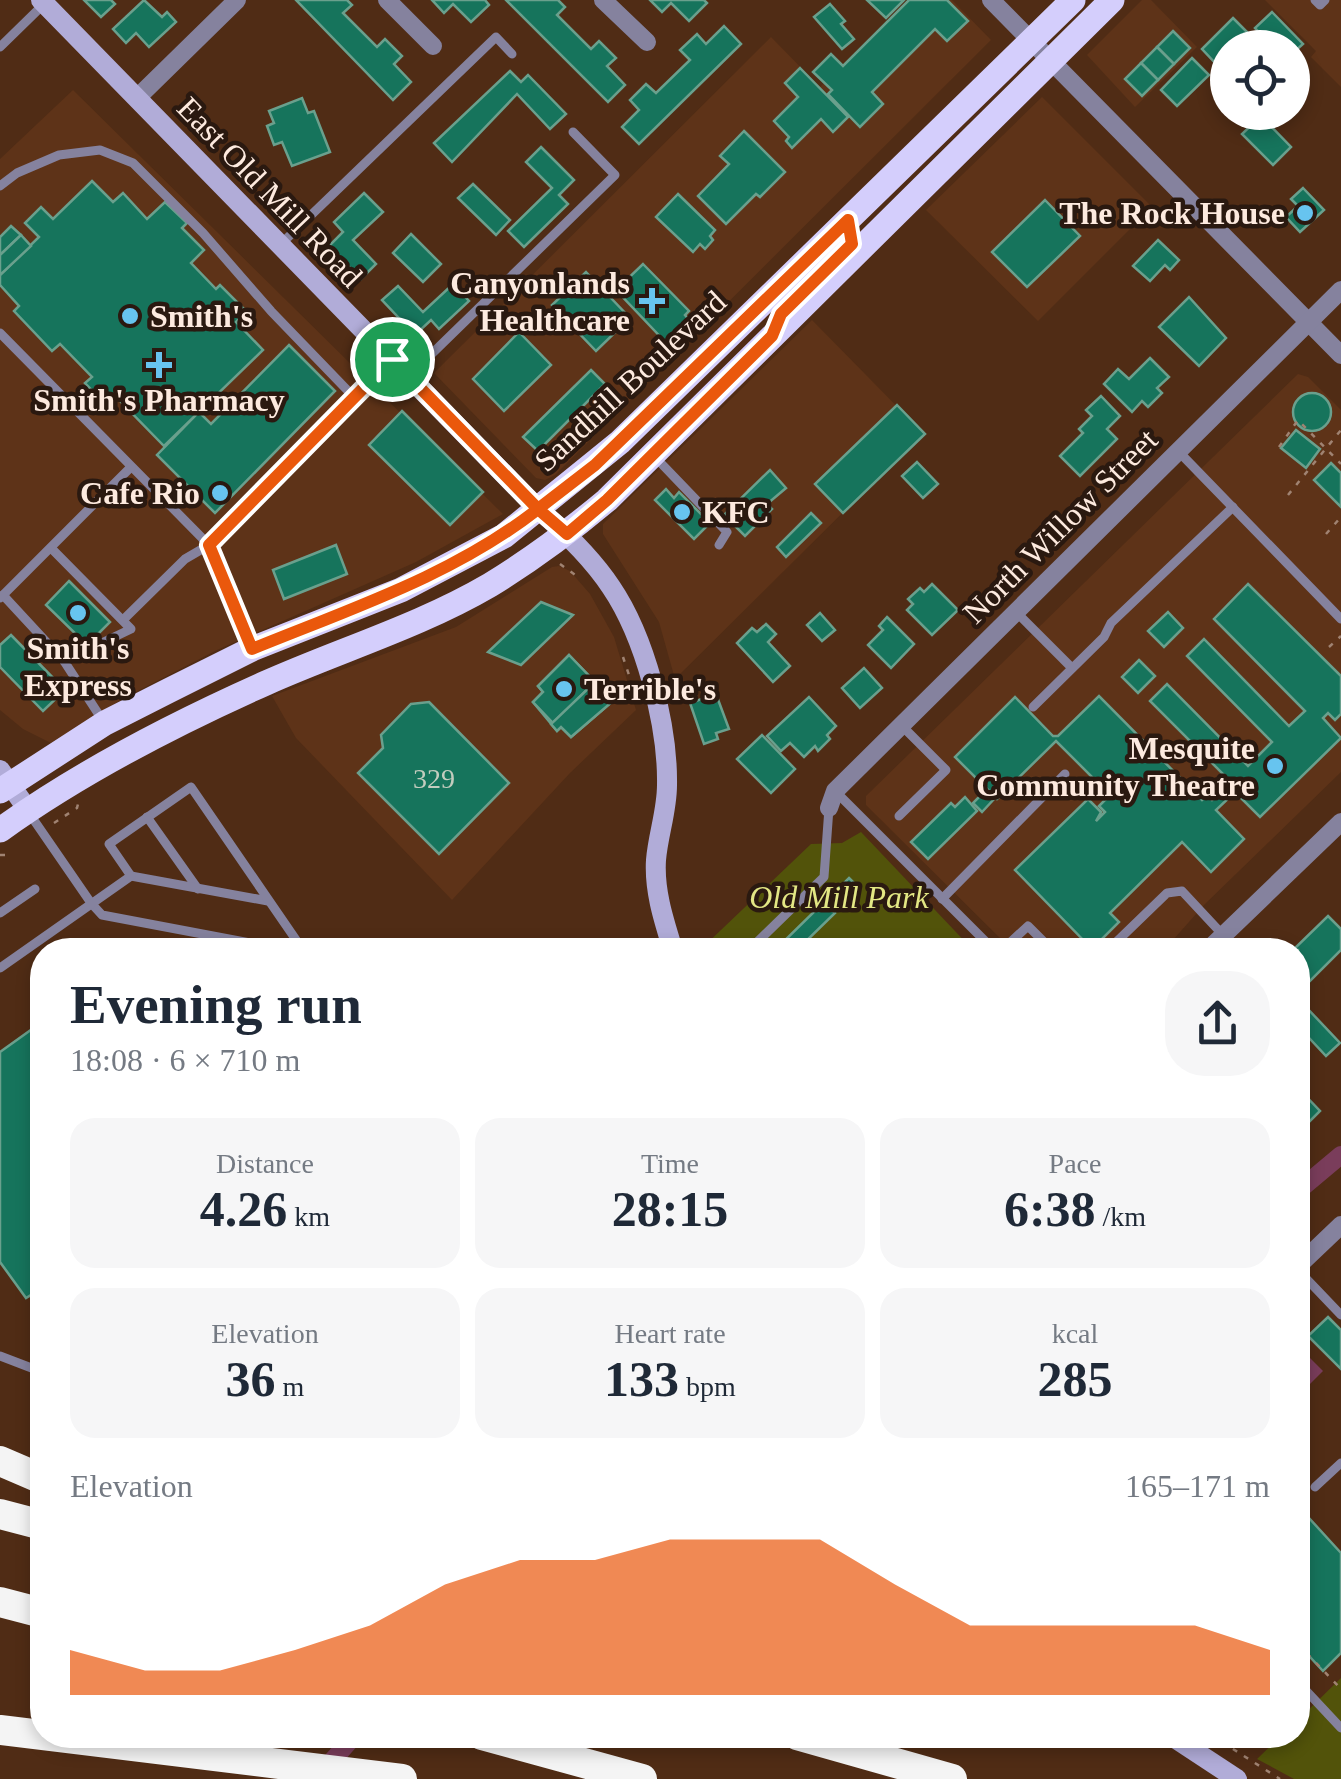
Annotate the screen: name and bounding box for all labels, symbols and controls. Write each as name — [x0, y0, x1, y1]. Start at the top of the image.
map controls — [1210, 30, 1310, 130]
button: locate — [1210, 30, 1310, 130]
street label: East Old Mill Road — [170, 90, 370, 294]
place label: The Rock House — [1059, 195, 1285, 231]
marker: The Rock House — [1294, 202, 1316, 224]
place label: Canyonlands Healthcare — [450, 265, 630, 338]
street label: Sandhill Boulevard — [527, 283, 733, 479]
marker: Canyonlands Healthcare — [639, 288, 665, 314]
place label: Smith's — [150, 298, 253, 334]
marker: Smith's — [119, 305, 141, 327]
pin — [350, 317, 435, 402]
icon: arrive — [365, 332, 420, 387]
marker: Smith's Pharmacy — [148, 354, 170, 376]
place label: Smith's Pharmacy — [33, 382, 285, 418]
street label: North Willow Street — [956, 421, 1165, 630]
place label: Cafe Rio — [80, 475, 200, 511]
marker: Cafe Rio — [209, 482, 231, 504]
place label: KFC — [702, 494, 770, 530]
marker: KFC — [671, 501, 693, 523]
marker: Smith's Express — [67, 602, 89, 624]
place label: Smith's Express — [24, 630, 132, 703]
place label: Terrible's — [584, 671, 716, 707]
marker: Terrible's — [553, 678, 575, 700]
place label: Mesquite Community Theatre — [976, 730, 1255, 803]
marker: Mesquite Community Theatre — [1264, 755, 1286, 777]
house number: 329 — [413, 763, 455, 794]
park label: Old Mill Park — [749, 879, 930, 915]
button: share — [1165, 971, 1270, 1076]
text: Evening run — [70, 974, 362, 1035]
text: 18:08 · 6 × 710 m — [70, 1042, 300, 1078]
text: Distance — [216, 1148, 314, 1179]
text: Time — [641, 1148, 699, 1179]
text: Pace — [1049, 1148, 1101, 1179]
text: 4.26 — [200, 1181, 287, 1237]
text: 28:15 — [612, 1181, 728, 1237]
text: 6:38 — [1004, 1181, 1096, 1237]
text: km — [287, 1201, 330, 1232]
text: /km — [1096, 1201, 1146, 1232]
text: Elevation — [211, 1318, 319, 1349]
text: Heart rate — [614, 1318, 726, 1349]
text: kcal — [1052, 1318, 1098, 1349]
text: 36 — [226, 1351, 276, 1407]
text: 133 — [604, 1351, 679, 1407]
text: 285 — [1038, 1351, 1113, 1407]
text: m — [276, 1371, 304, 1402]
text: bpm — [679, 1371, 736, 1402]
text: Elevation — [70, 1468, 193, 1504]
text: 165–171 m — [1125, 1468, 1270, 1504]

